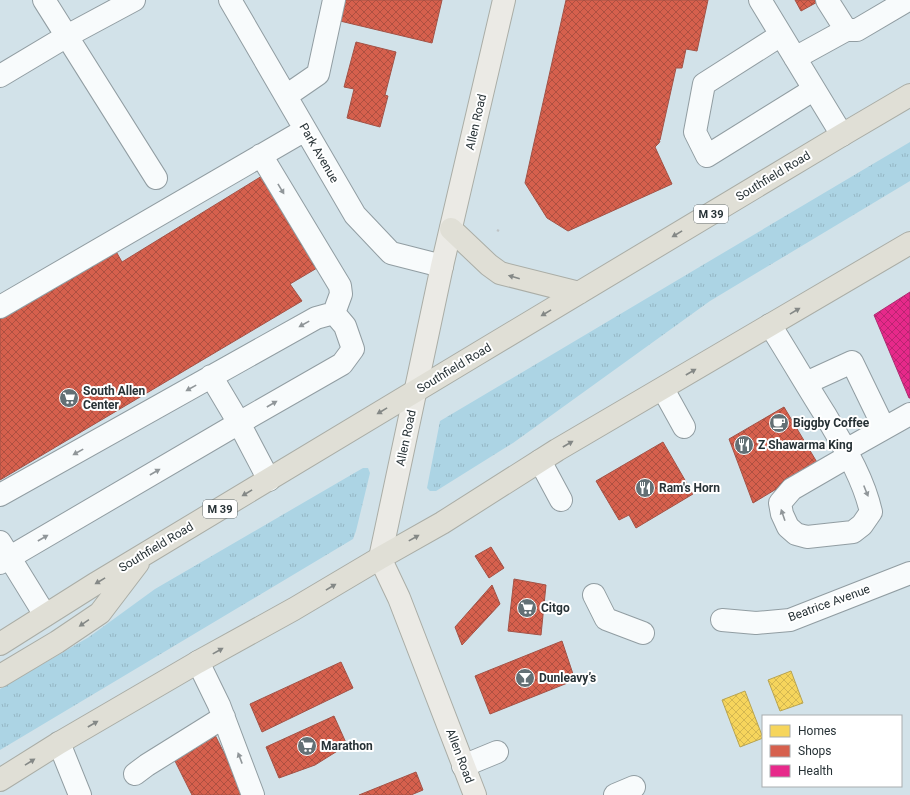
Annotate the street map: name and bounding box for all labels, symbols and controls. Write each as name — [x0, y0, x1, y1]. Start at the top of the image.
street label: Allen Road — [463, 93, 489, 151]
street label: Park Avenue — [296, 121, 342, 185]
street label: Southfield Road — [733, 148, 813, 204]
one-way arrow — [278, 183, 285, 195]
road number: M 39 — [694, 205, 728, 223]
one-way arrow — [671, 231, 683, 238]
one-way arrow — [508, 274, 520, 280]
one-way arrow — [789, 307, 801, 314]
one-way arrow — [540, 309, 552, 316]
one-way arrow — [298, 321, 310, 327]
street label: Southfield Road — [414, 340, 494, 396]
one-way arrow — [685, 368, 697, 375]
place label: South Allen Center — [83, 384, 146, 412]
one-way arrow — [185, 384, 197, 391]
supermarket icon: South Allen Center — [58, 387, 80, 409]
one-way arrow — [267, 400, 278, 407]
one-way arrow — [377, 408, 388, 415]
street label: Allen Road — [393, 409, 419, 467]
cafe icon: Biggby Coffee — [768, 412, 790, 434]
place label: Biggby Coffee — [793, 416, 870, 430]
restaurant icon: Z Shawarma King — [733, 434, 755, 456]
place label: Z Shawarma King — [758, 438, 853, 452]
one-way arrow — [562, 441, 574, 448]
one-way arrow — [72, 448, 84, 455]
one-way arrow — [150, 468, 160, 476]
restaurant icon: Ram's Horn — [634, 477, 656, 499]
place label: Ram's Horn — [659, 481, 720, 495]
one-way arrow — [863, 486, 869, 498]
one-way arrow — [241, 489, 253, 496]
road number: M 39 — [203, 500, 237, 518]
one-way arrow — [780, 509, 786, 521]
street label: Southfield Road — [116, 519, 196, 575]
one-way arrow — [37, 534, 49, 541]
one-way arrow — [408, 535, 420, 542]
one-way arrow — [94, 578, 106, 585]
street label: Beatrice Avenue — [786, 582, 872, 624]
one-way arrow — [325, 584, 337, 591]
supermarket icon: Citgo — [516, 597, 538, 619]
place label: Citgo — [541, 601, 570, 615]
one-way arrow — [78, 620, 90, 627]
one-way arrow — [212, 648, 223, 655]
bar icon: Dunleavy’s — [514, 667, 536, 689]
place label: Dunleavy’s — [539, 671, 596, 685]
legend — [762, 715, 902, 787]
one-way arrow — [87, 720, 99, 727]
text: Homes — [798, 724, 836, 738]
street label: Allen Road — [443, 727, 477, 785]
supermarket icon: Marathon — [296, 735, 318, 757]
place label: Marathon — [321, 739, 373, 753]
text: Shops — [798, 744, 832, 758]
one-way arrow — [236, 752, 242, 764]
one-way arrow — [24, 758, 36, 765]
text: Health — [798, 764, 833, 778]

